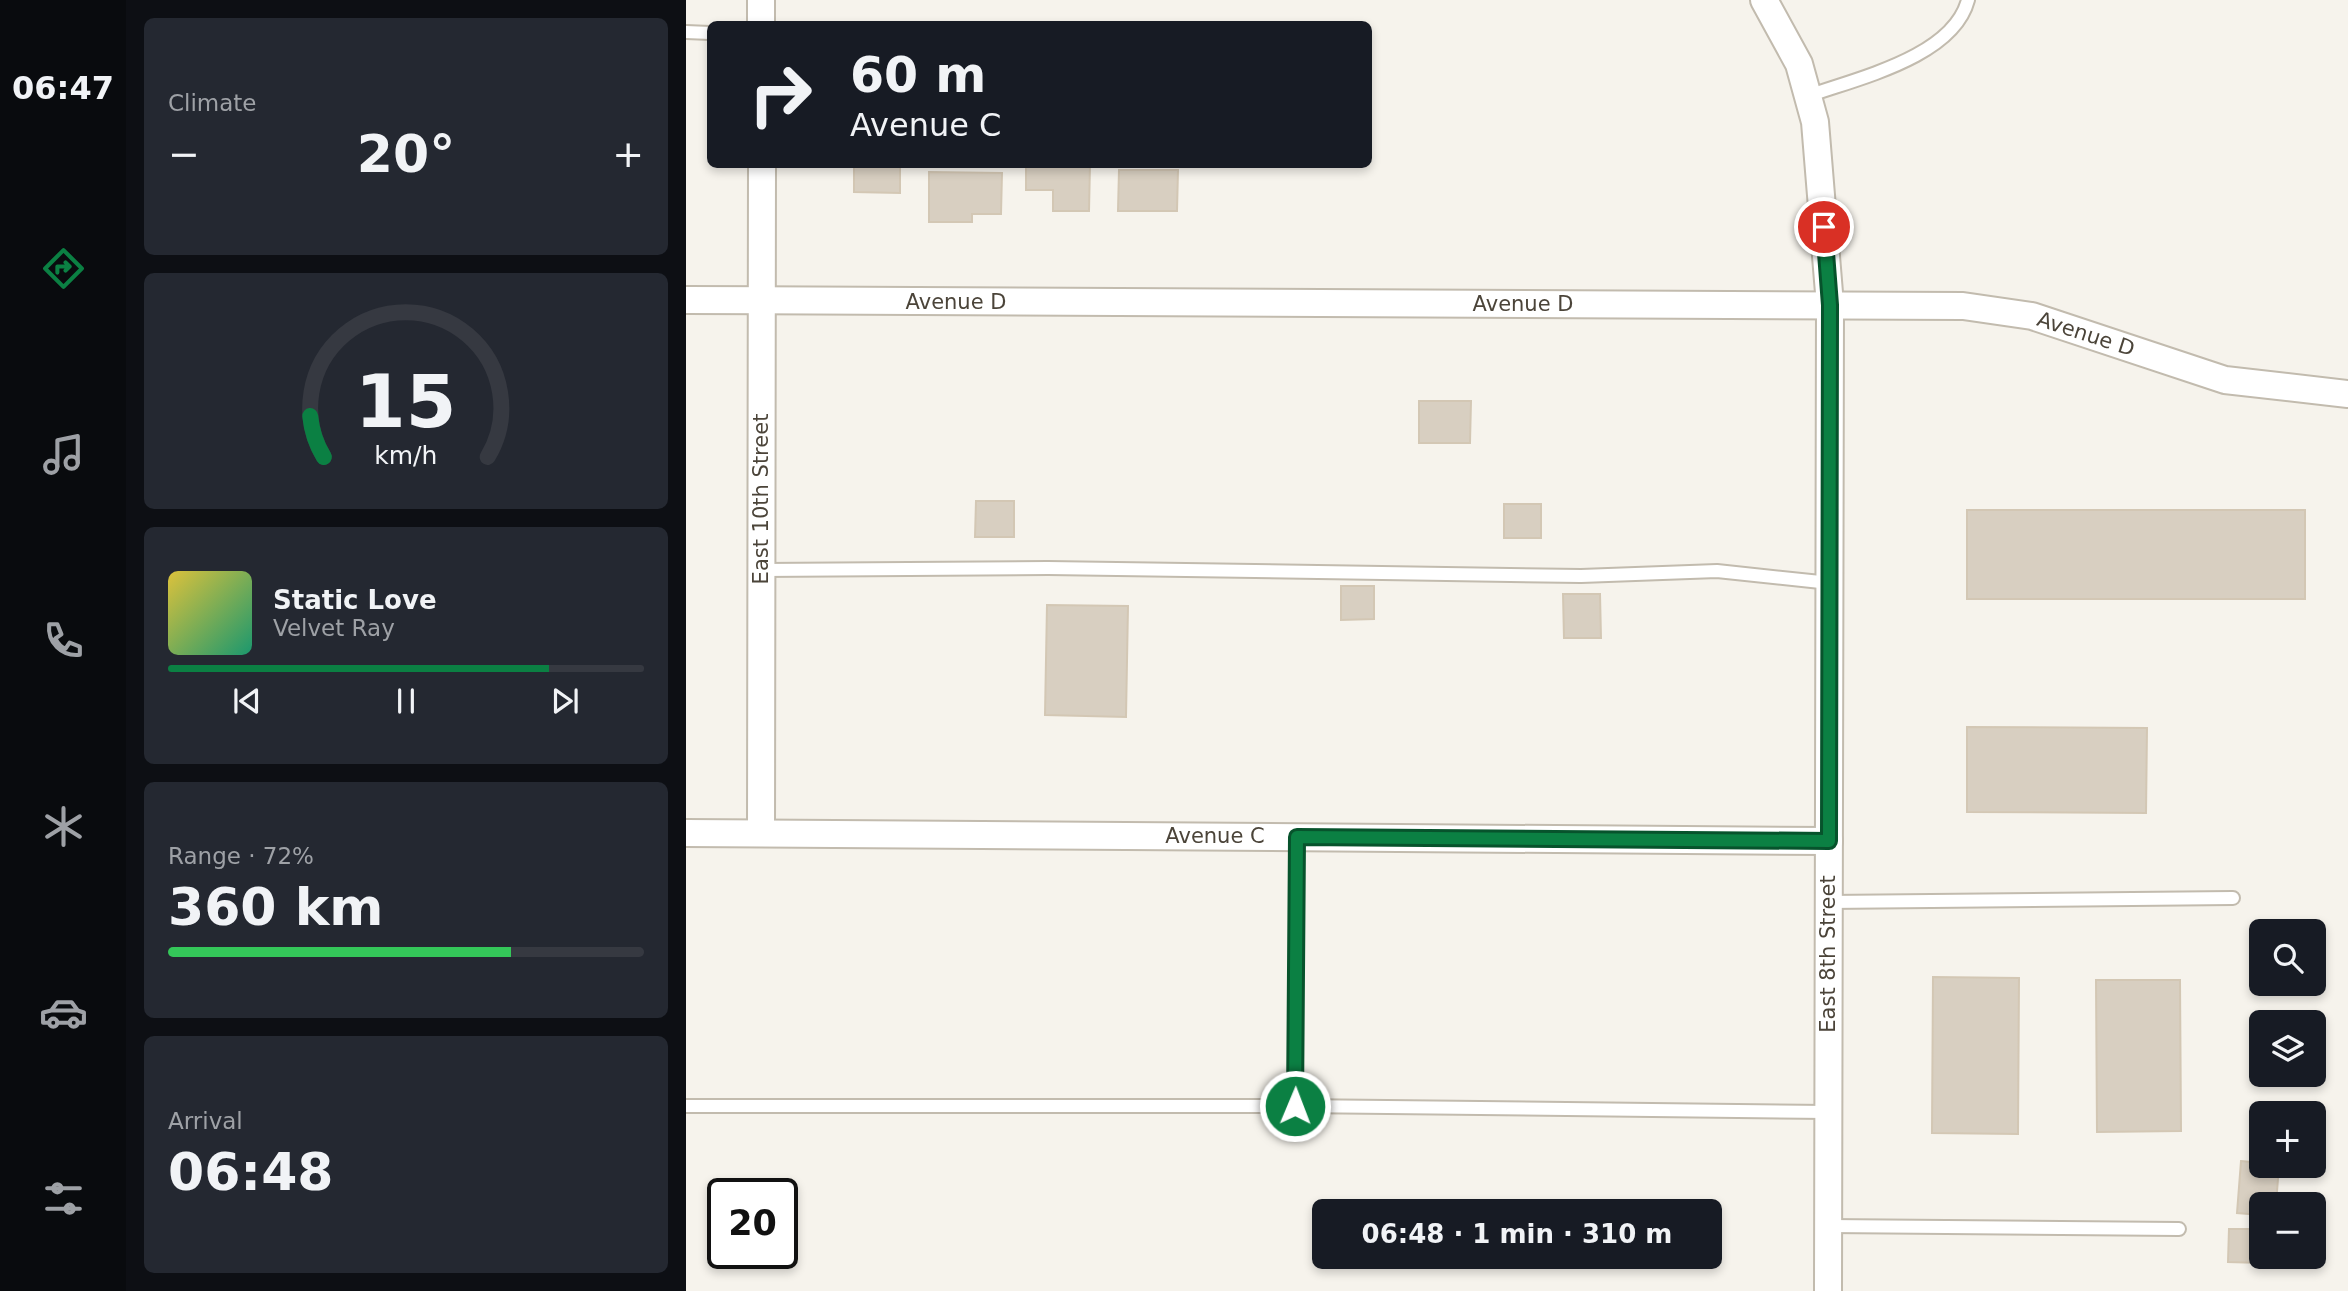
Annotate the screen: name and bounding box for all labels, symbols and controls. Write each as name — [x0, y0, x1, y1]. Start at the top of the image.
text: 60 m — [850, 47, 986, 104]
icon: right — [735, 49, 826, 140]
text: 06:47 — [12, 69, 114, 107]
text: Climate — [168, 90, 257, 116]
text: Avenue C — [850, 106, 1001, 144]
text: 20° — [357, 124, 455, 184]
text: − — [168, 132, 200, 176]
text: + — [612, 132, 644, 176]
pin — [1794, 197, 1854, 257]
icon: arrive — [1805, 208, 1843, 246]
icon: directions — [39, 244, 88, 293]
street label: Avenue D — [906, 290, 1006, 314]
street label: Avenue D — [1473, 292, 1573, 316]
street label: Avenue D — [2034, 307, 2138, 361]
text: 15 — [355, 359, 457, 444]
street label: East 10th Street — [749, 414, 773, 584]
icon: music — [39, 430, 88, 479]
text: km/h — [374, 441, 438, 470]
text: Static Love — [273, 585, 437, 615]
text: Velvet Ray — [273, 615, 395, 641]
icon: phone — [39, 616, 88, 665]
icon: previous — [228, 682, 266, 720]
icon: pause — [387, 682, 425, 720]
icon: next — [546, 682, 584, 720]
icon: climate — [39, 802, 88, 851]
street label: Avenue C — [1165, 824, 1265, 848]
text: Range · 72% — [168, 843, 314, 869]
street label: East 8th Street — [1816, 875, 1840, 1033]
text: 360 km — [168, 877, 383, 937]
map controls — [2249, 919, 2326, 1269]
button: search — [2249, 919, 2326, 996]
icon: car — [39, 988, 88, 1037]
button: layers — [2249, 1010, 2326, 1087]
position arrow — [1258, 1069, 1332, 1143]
button: + — [2249, 1101, 2326, 1178]
text: Arrival — [168, 1108, 243, 1134]
text: 06:48 — [168, 1142, 334, 1202]
icon: filters — [39, 1174, 88, 1223]
speed limit sign: 20 — [707, 1178, 798, 1269]
button: − — [2249, 1192, 2326, 1269]
text: 06:48 · 1 min · 310 m — [1362, 1219, 1672, 1249]

